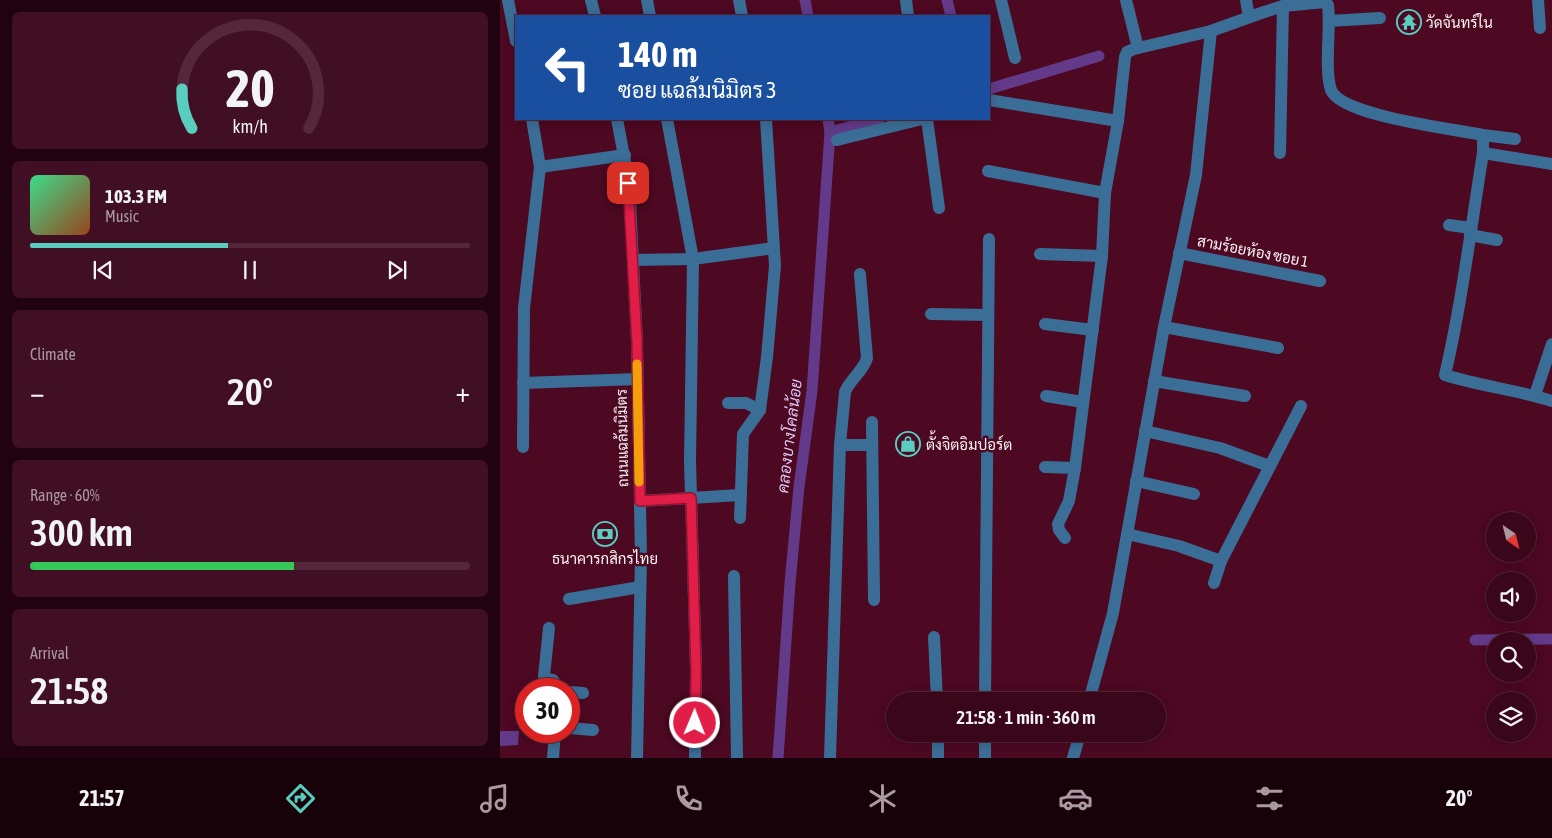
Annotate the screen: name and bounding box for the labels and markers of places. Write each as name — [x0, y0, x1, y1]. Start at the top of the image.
temple icon: วัดจันทร์ใน — [1396, 9, 1422, 35]
place label: วัดจันทร์ใน — [1426, 13, 1493, 31]
pin — [607, 162, 649, 204]
place label: ตั้งจิตอิมปอร์ต — [926, 430, 1012, 453]
shop icon: ตั้งจิตอิมปอร์ต — [895, 431, 921, 457]
bank icon: ธนาคารกสิกรไทย — [592, 521, 618, 547]
place label: ธนาคารกสิกรไทย — [552, 549, 658, 567]

